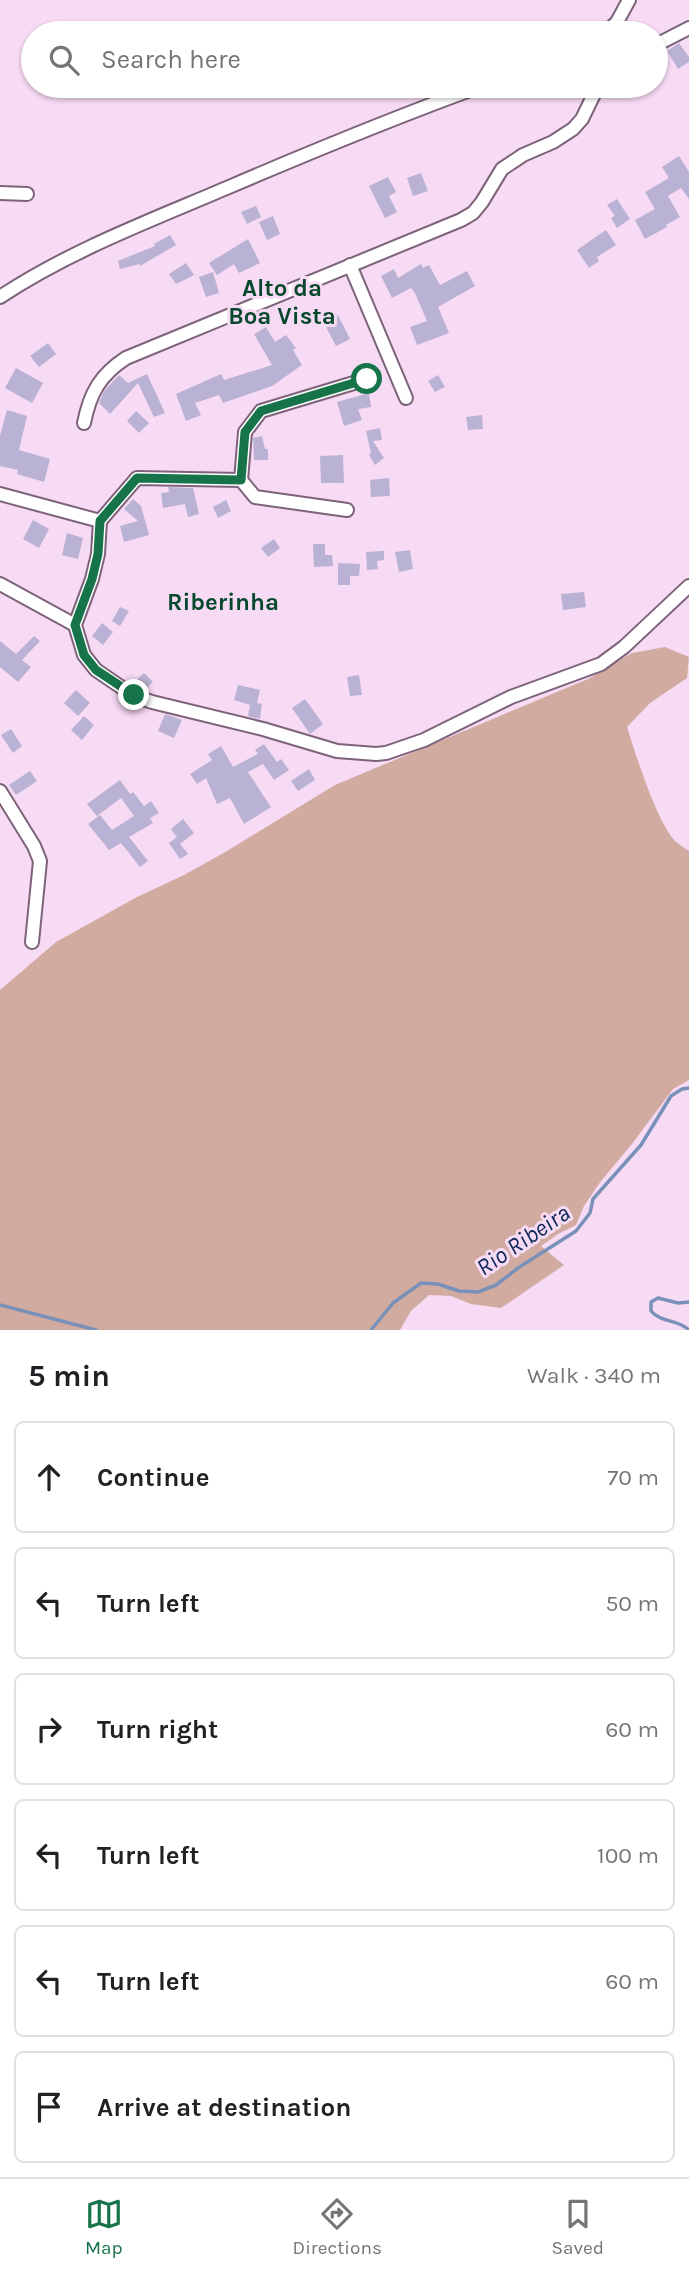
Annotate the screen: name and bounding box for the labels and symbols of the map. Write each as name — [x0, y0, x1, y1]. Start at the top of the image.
district label: Alto da Boa Vista — [228, 274, 336, 330]
route start — [351, 363, 382, 394]
district label: Riberinha — [167, 588, 279, 616]
route end — [118, 679, 149, 710]
water label: Rio Ribeira — [471, 1199, 575, 1281]

